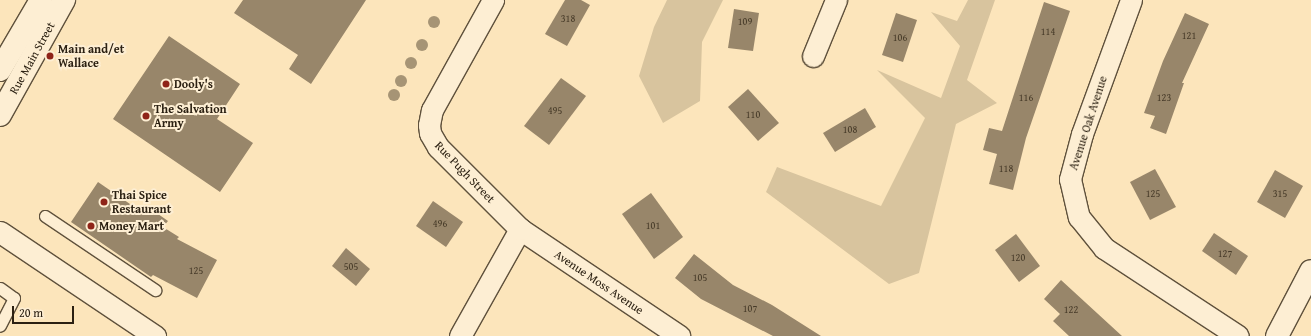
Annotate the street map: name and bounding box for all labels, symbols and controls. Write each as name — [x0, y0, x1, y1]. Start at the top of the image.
house number: 318 — [561, 13, 575, 25]
house number: 109 — [738, 16, 752, 28]
street label: Rue Main Street — [6, 19, 58, 97]
house number: 114 — [1041, 26, 1055, 38]
house number: 121 — [1182, 30, 1196, 42]
house number: 106 — [893, 32, 907, 44]
place label: Main and/et Wallace — [58, 42, 124, 70]
marker: Main and/et Wallace — [45, 51, 55, 61]
street label: Avenue Oak Avenue — [1066, 74, 1110, 172]
place label: Dooly's — [174, 77, 213, 91]
marker: Dooly's — [161, 79, 171, 89]
house number: 116 — [1019, 92, 1033, 104]
house number: 123 — [1157, 92, 1171, 104]
place label: The Salvation Army — [154, 102, 227, 130]
house number: 495 — [548, 105, 562, 117]
house number: 110 — [746, 109, 760, 121]
marker: The Salvation Army — [141, 111, 151, 121]
house number: 108 — [843, 124, 857, 136]
street label: Rue Pugh Street — [432, 138, 498, 206]
house number: 118 — [999, 163, 1013, 175]
place label: Thai Spice Restaurant — [112, 188, 171, 216]
house number: 125 — [1146, 188, 1160, 200]
house number: 315 — [1273, 188, 1287, 200]
marker: Thai Spice Restaurant — [99, 197, 109, 207]
house number: 496 — [433, 218, 447, 230]
place label: Money Mart — [99, 219, 164, 233]
house number: 101 — [646, 220, 660, 232]
marker: Money Mart — [86, 221, 96, 231]
street label: Avenue Moss Avenue — [552, 247, 646, 317]
house number: 127 — [1218, 248, 1232, 260]
house number: 120 — [1011, 252, 1025, 264]
house number: 505 — [344, 261, 358, 273]
house number: 125 — [189, 265, 203, 277]
house number: 105 — [693, 272, 707, 284]
scale bar — [14, 298, 76, 324]
house number: 107 — [743, 303, 757, 315]
text: 20 m — [19, 304, 43, 321]
house number: 122 — [1064, 304, 1078, 316]

